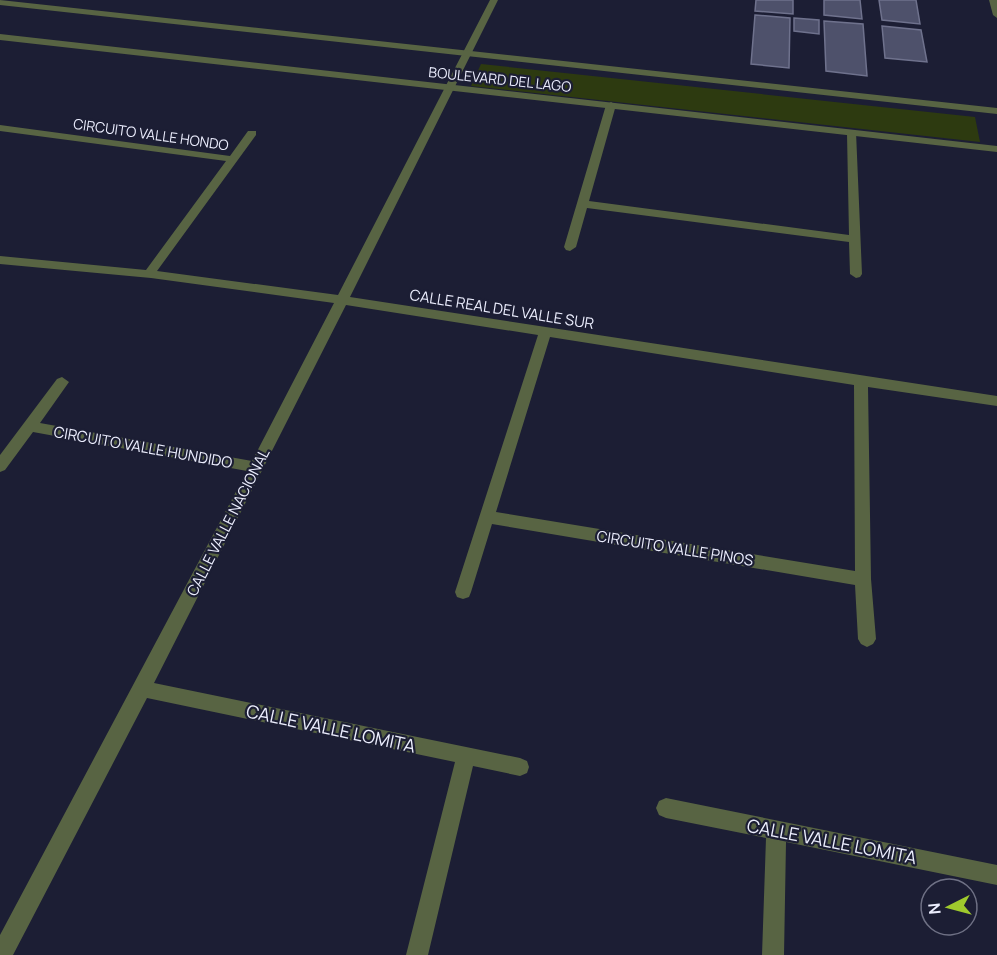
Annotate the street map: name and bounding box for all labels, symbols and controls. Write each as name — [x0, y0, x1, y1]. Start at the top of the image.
street label: BOULEVARD DEL LAGO — [428, 62, 572, 96]
street label: CIRCUITO VALLE HONDO — [72, 114, 230, 154]
street label: CALLE REAL DEL VALLE SUR — [408, 284, 596, 334]
street label: CIRCUITO VALLE HUNDIDO — [52, 421, 234, 473]
street label: CALLE VALLE NACIONAL — [182, 444, 275, 599]
street label: CIRCUITO VALLE PINOS — [595, 525, 755, 571]
street label: CALLE VALLE LOMITA — [244, 698, 418, 758]
street label: CALLE VALLE LOMITA — [745, 813, 919, 869]
north arrow — [919, 877, 979, 937]
text: N — [923, 902, 946, 915]

